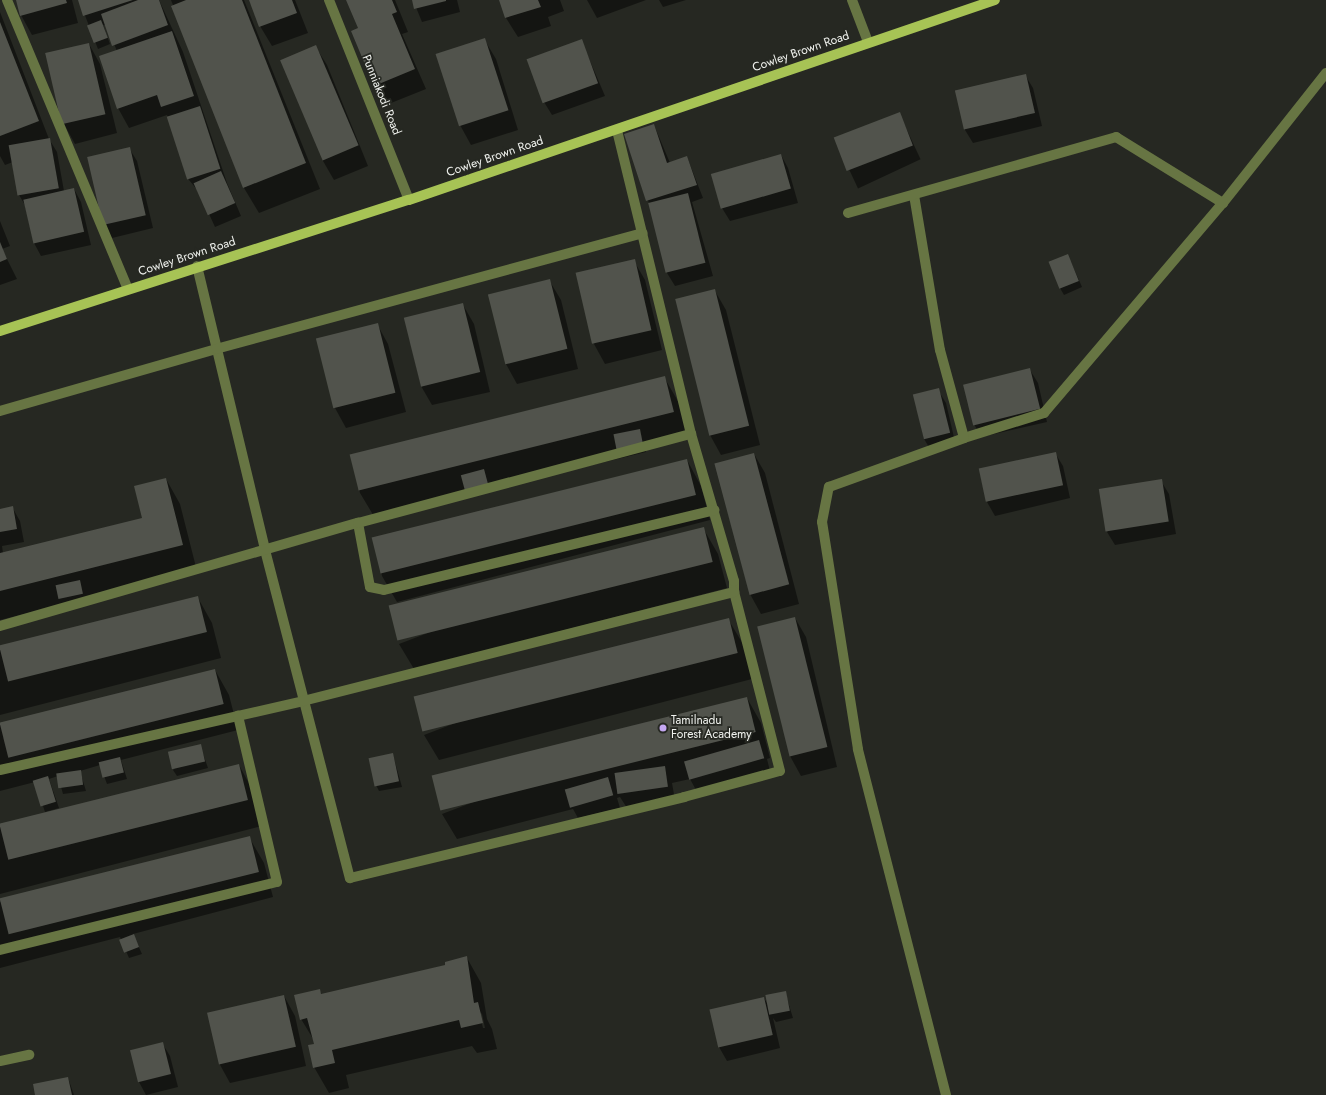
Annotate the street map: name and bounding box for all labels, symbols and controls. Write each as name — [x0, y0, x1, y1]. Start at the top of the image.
street label: Cowley Brown Road — [751, 29, 851, 75]
street label: Punniakodi Road — [358, 53, 404, 137]
street label: Cowley Brown Road — [445, 134, 545, 180]
street label: Cowley Brown Road — [137, 234, 237, 280]
place label: Tamilnadu Forest Academy — [671, 714, 752, 742]
marker: Tamilnadu Forest Academy — [658, 723, 668, 733]

